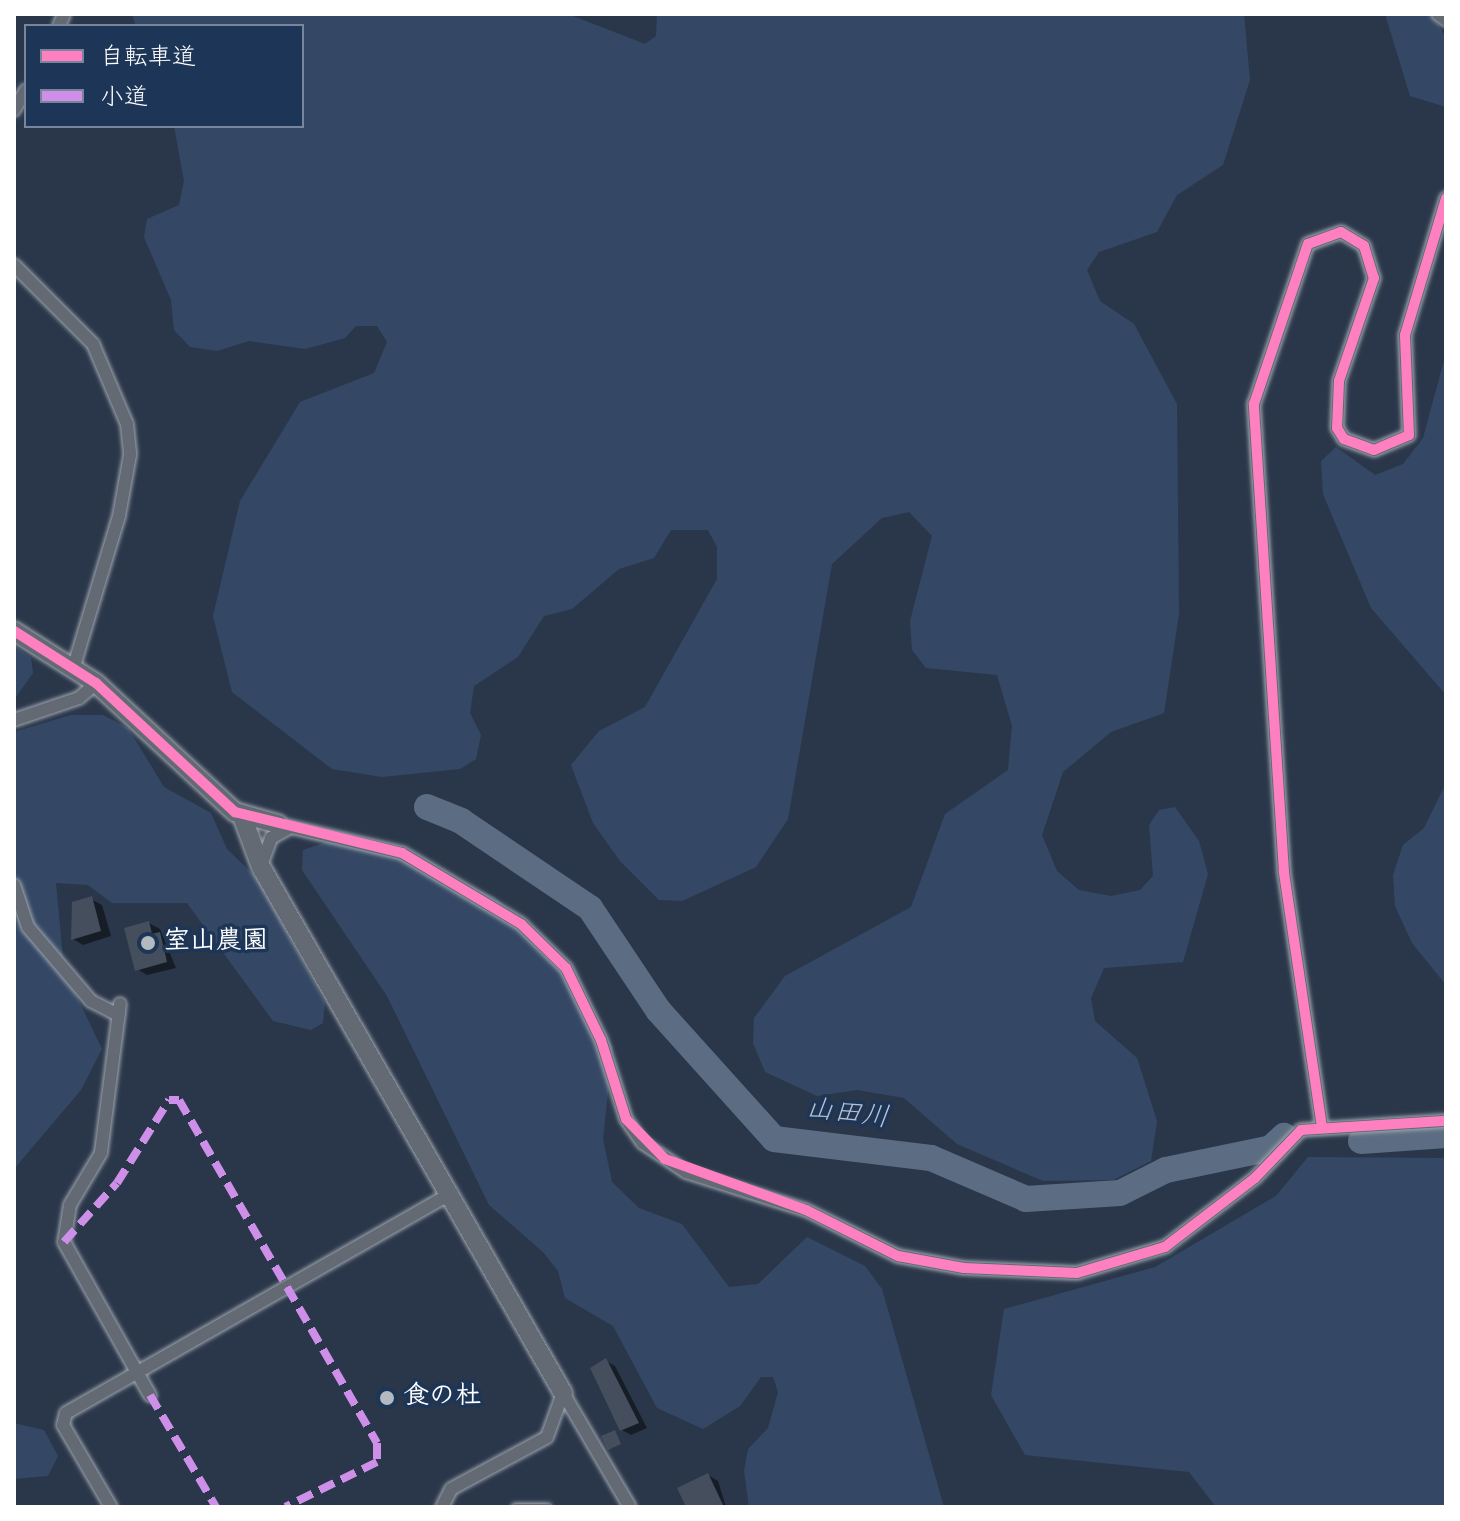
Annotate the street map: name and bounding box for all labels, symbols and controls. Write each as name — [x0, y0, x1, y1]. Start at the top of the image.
legend — [24, 24, 304, 128]
text: 自転車道 — [100, 42, 196, 76]
text: 小道 — [100, 82, 148, 116]
place label: 室山農園 — [164, 927, 268, 959]
marker: 室山農園 — [139, 934, 157, 952]
water label: 山田川 — [803, 1094, 891, 1138]
place label: 食の杜 — [403, 1382, 481, 1414]
marker: 食の杜 — [378, 1389, 396, 1407]

